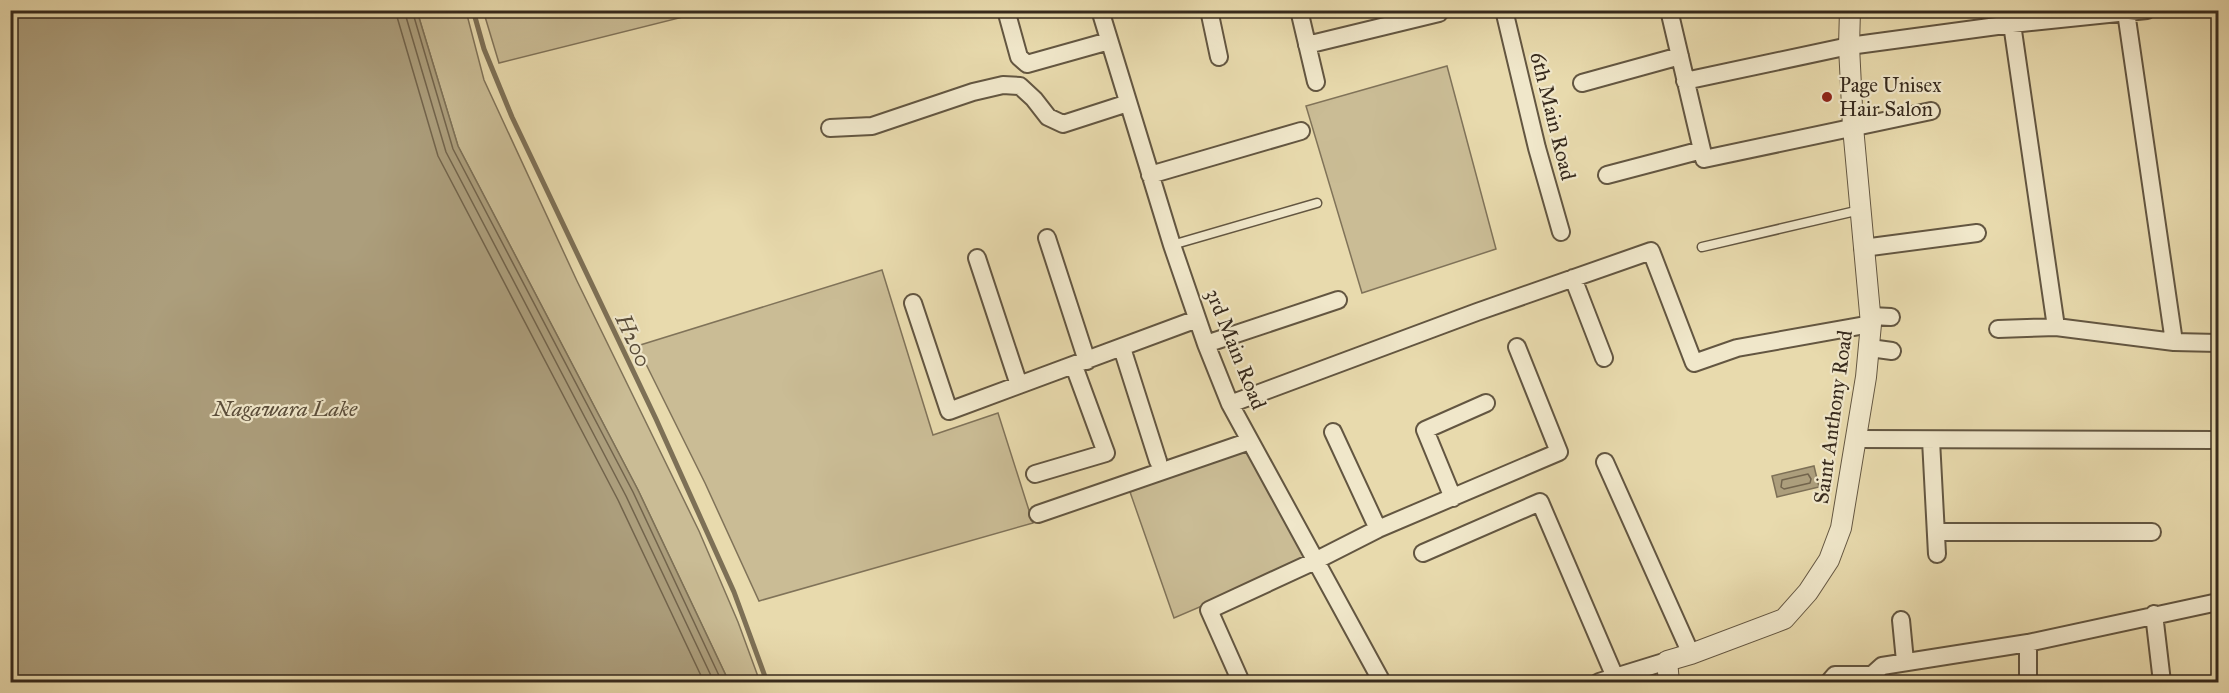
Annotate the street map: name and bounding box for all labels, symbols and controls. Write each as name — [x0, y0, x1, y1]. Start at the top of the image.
street label: 6th Main Road — [1525, 49, 1582, 183]
place label: Page Unisex Hair Salon — [1839, 72, 1942, 122]
marker: Page Unisex Hair Salon — [1820, 90, 1834, 104]
street label: 3rd Main Road — [1200, 285, 1272, 414]
water label: H200 — [609, 308, 658, 371]
street label: Saint Anthony Road — [1808, 328, 1858, 506]
water label: Nagawara Lake — [211, 395, 358, 422]

